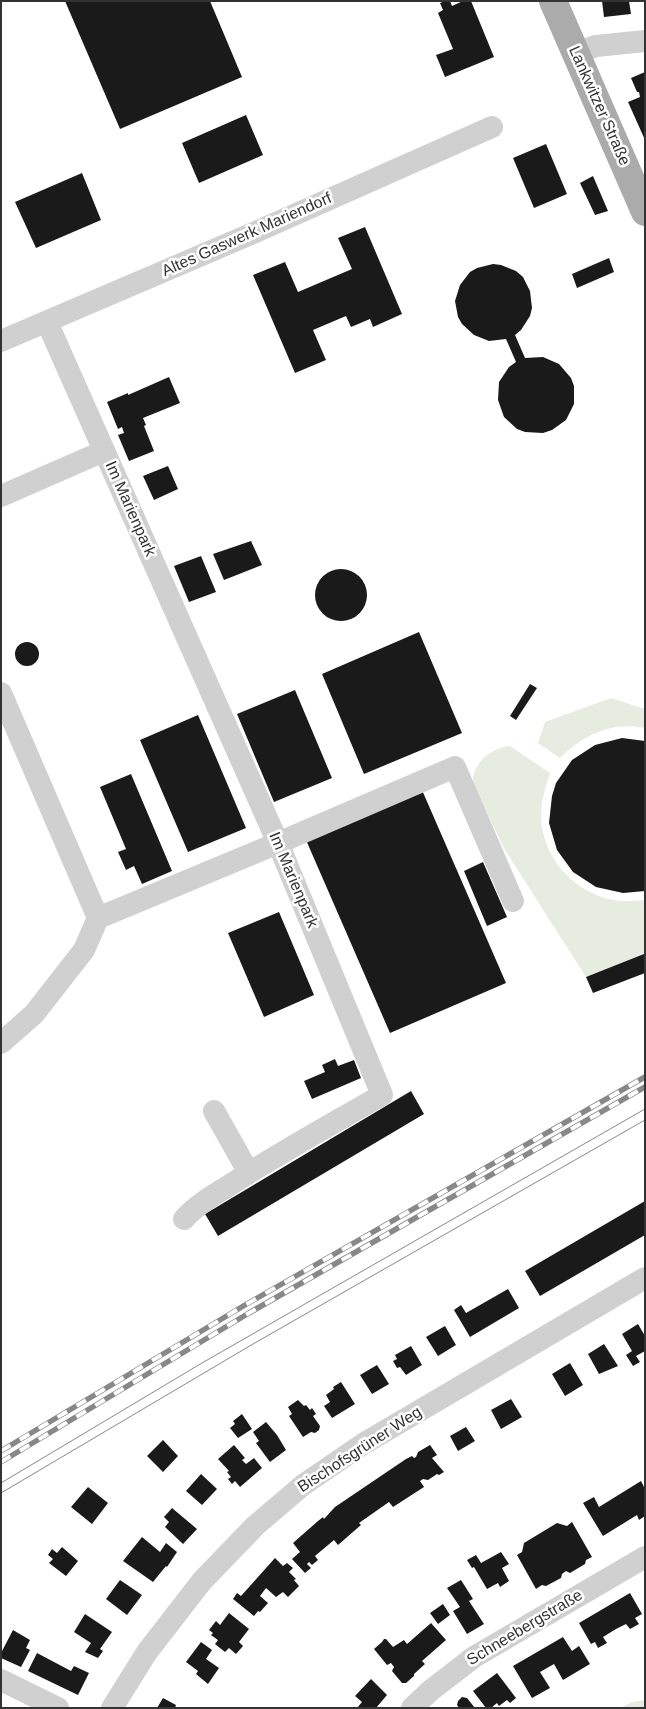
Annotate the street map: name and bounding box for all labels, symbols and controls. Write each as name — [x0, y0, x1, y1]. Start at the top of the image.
street label: Lankwitzer Straße — [564, 43, 634, 169]
street label: Altes Gaswerk Mariendorf — [159, 189, 335, 281]
street label: Im Marienpark — [100, 458, 160, 560]
street label: Im Marienpark — [264, 829, 322, 931]
street label: Bischofsgrüner Weg — [294, 1403, 426, 1497]
street label: Schneebergstraße — [464, 1586, 586, 1670]

